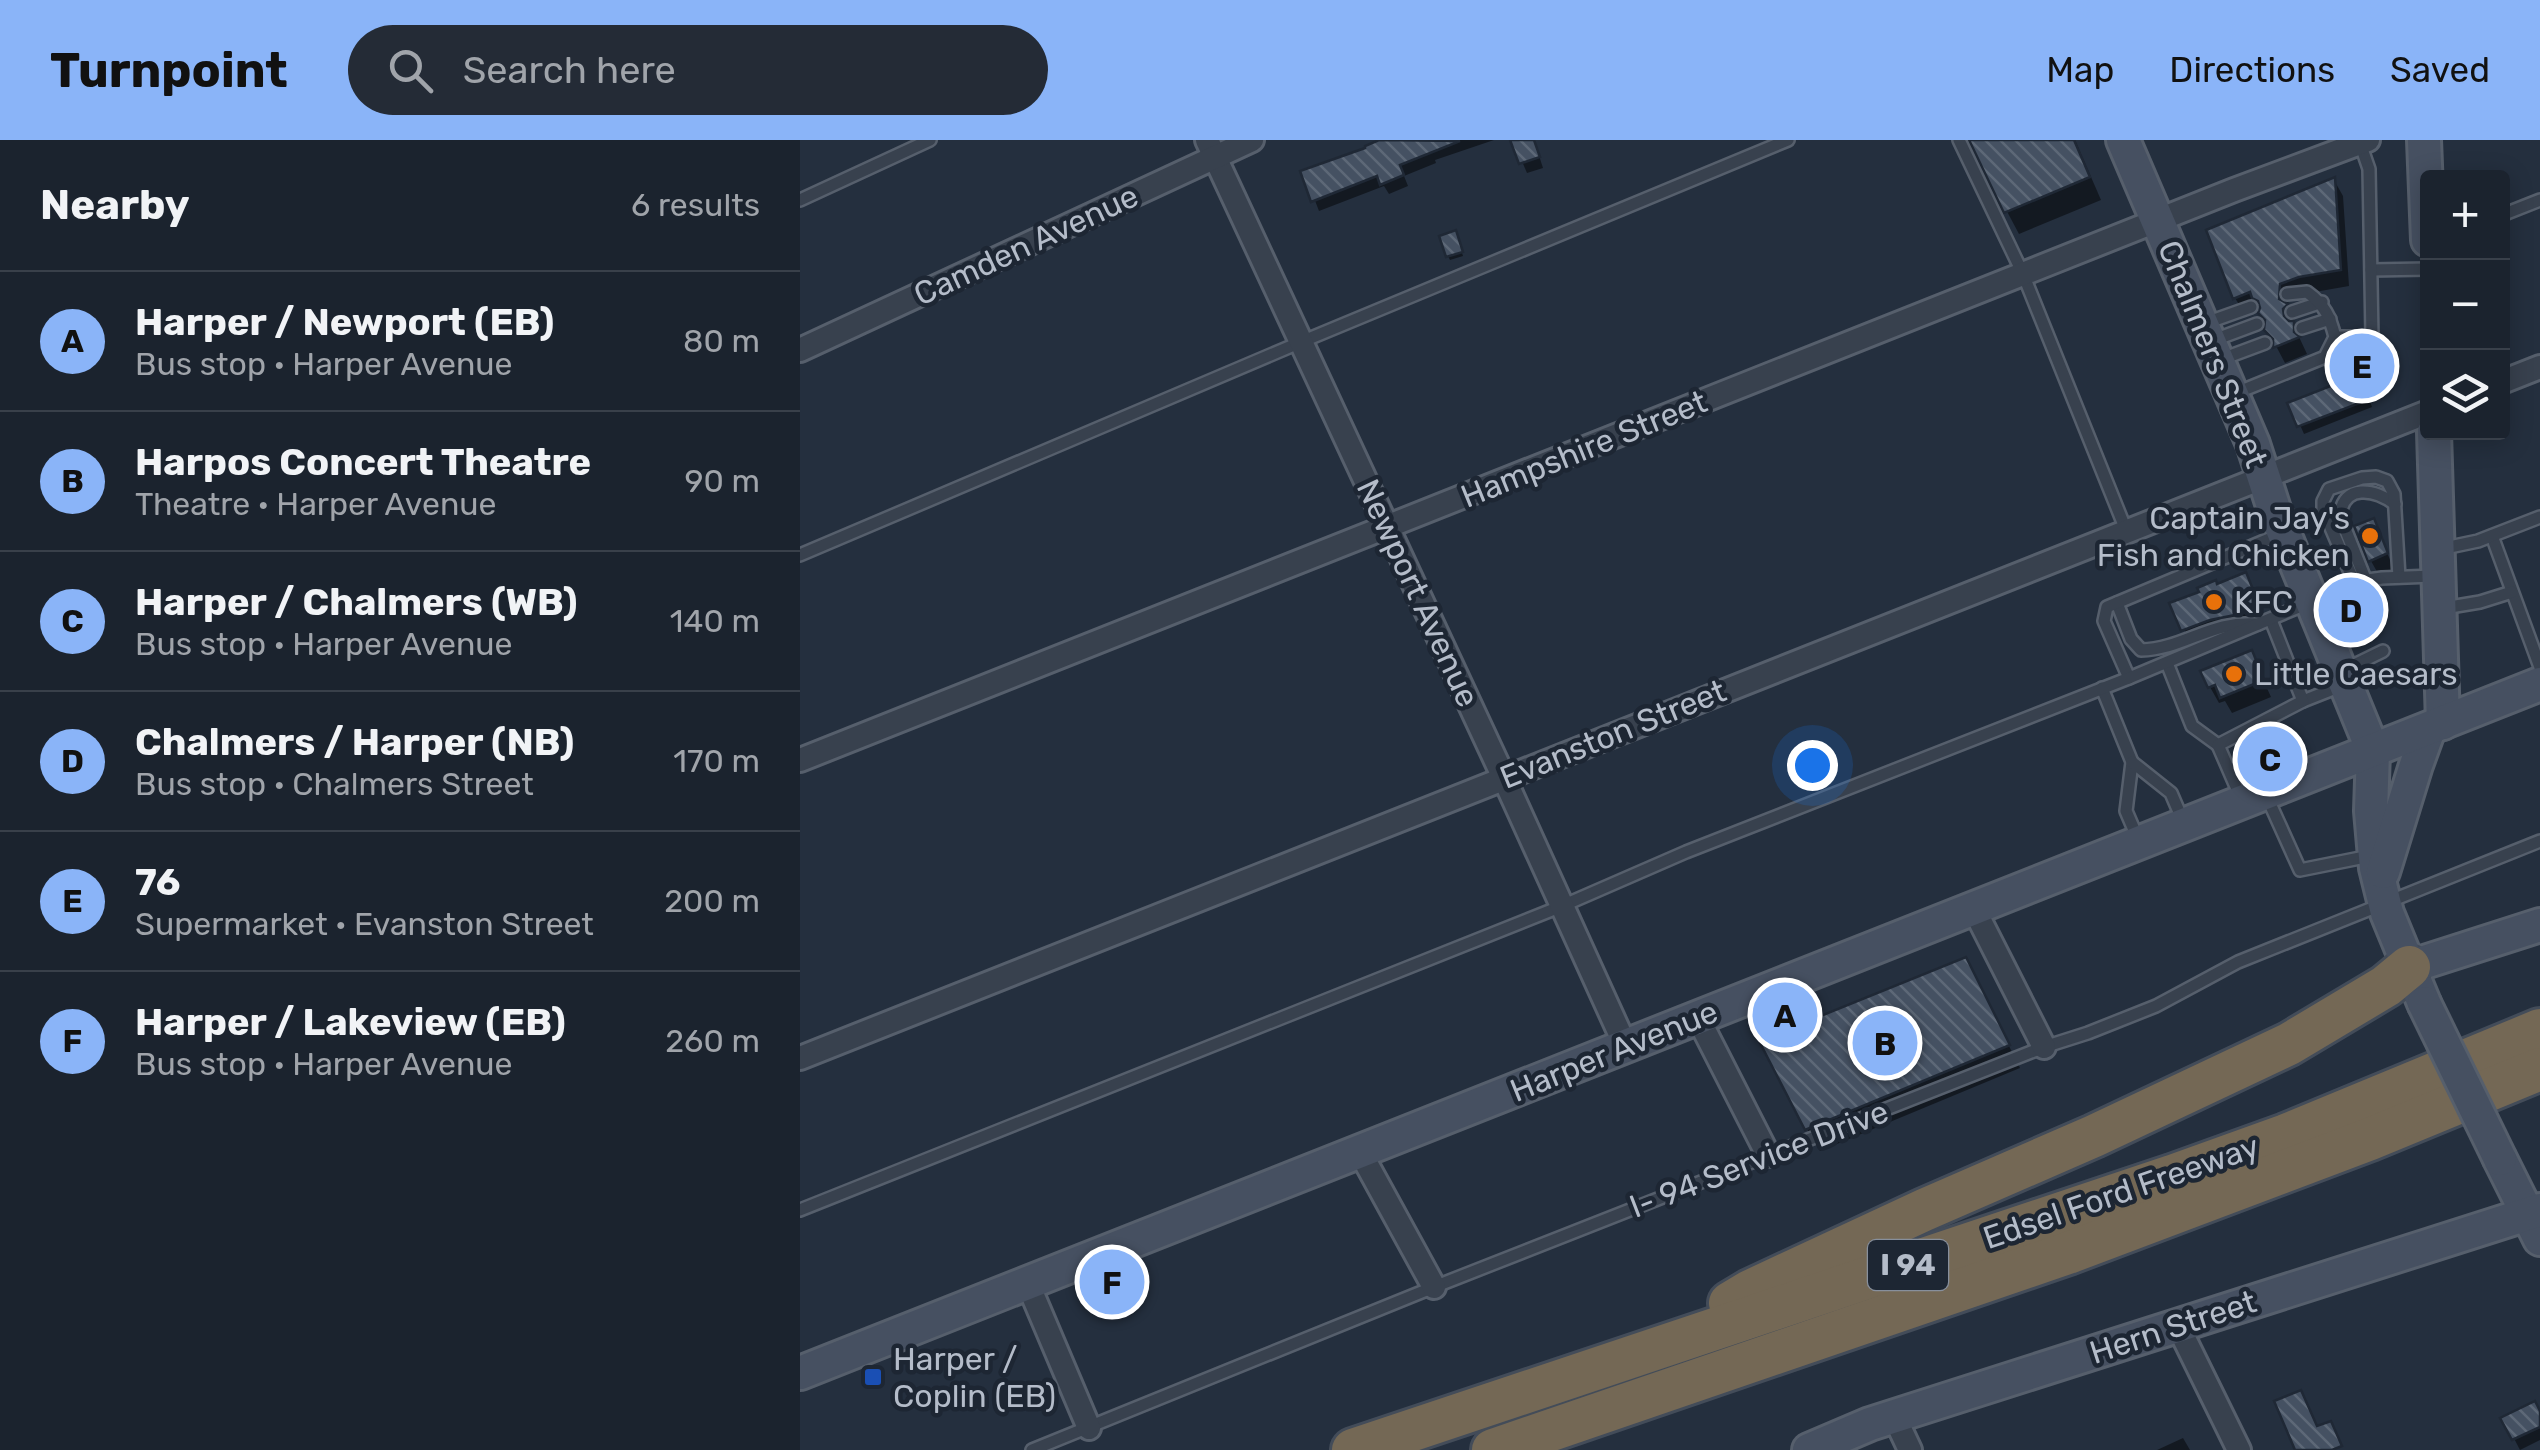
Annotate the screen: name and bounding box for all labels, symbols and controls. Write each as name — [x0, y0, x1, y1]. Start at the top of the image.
search box — [348, 25, 1048, 115]
text: Turnpoint — [50, 42, 288, 99]
icon: search — [383, 43, 438, 98]
text: Search here — [463, 47, 676, 93]
text: Map — [2046, 49, 2114, 91]
text: Directions — [2169, 49, 2335, 91]
text: Saved — [2390, 49, 2490, 91]
map controls — [2420, 170, 2510, 440]
button: + — [2420, 170, 2510, 260]
street label: Camden Avenue — [908, 176, 1144, 314]
text: Nearby — [40, 180, 190, 230]
text: 6 results — [631, 186, 760, 224]
street label: Chalmers Street — [2150, 235, 2276, 473]
button: − — [2420, 260, 2510, 350]
text: Harper / Newport (EB) — [135, 299, 554, 345]
text: A — [61, 322, 84, 360]
text: 80 m — [683, 322, 760, 360]
pin: E — [2330, 328, 2394, 404]
text: Bus stop · Harper Avenue — [135, 345, 512, 383]
button: layers — [2420, 350, 2510, 440]
street label: Hampshire Street — [1456, 382, 1712, 516]
text: Harpos Concert Theatre — [135, 439, 591, 485]
text: B — [61, 462, 84, 500]
text: 90 m — [684, 462, 760, 500]
street label: Newport Avenue — [1349, 473, 1487, 713]
text: Theatre · Harper Avenue — [135, 485, 497, 523]
place label: Captain Jay's Fish and Chicken — [2097, 499, 2350, 574]
marker: Captain Jay's Fish and Chicken — [2359, 525, 2381, 547]
pin: D — [2318, 572, 2384, 648]
text: Harper / Chalmers (WB) — [135, 579, 578, 625]
place label: KFC — [2234, 583, 2293, 621]
marker: KFC — [2203, 591, 2225, 613]
text: C — [61, 602, 84, 640]
text: 140 m — [670, 602, 760, 640]
text: Bus stop · Harper Avenue — [135, 625, 512, 663]
place label: Little Caesars — [2254, 655, 2458, 693]
marker: Little Caesars — [2223, 663, 2245, 685]
street label: Evanston Street — [1495, 671, 1731, 797]
text: Chalmers / Harper (NB) — [135, 719, 574, 765]
pin: C — [2238, 722, 2302, 796]
your location — [1787, 740, 1838, 791]
text: D — [61, 742, 84, 780]
text: 170 m — [673, 742, 760, 780]
text: Bus stop · Chalmers Street — [135, 765, 534, 803]
text: 76 — [135, 859, 181, 905]
text: E — [62, 882, 83, 920]
text: 200 m — [664, 882, 760, 920]
text: Supermarket · Evanston Street — [135, 905, 594, 943]
pin: A — [1752, 978, 1818, 1052]
street label: Harper Avenue — [1505, 992, 1723, 1110]
text: Harper / Lakeview (EB) — [135, 999, 566, 1045]
pin: B — [1852, 1006, 1918, 1080]
text: F — [63, 1022, 82, 1060]
text: 260 m — [665, 1022, 760, 1060]
text: Bus stop · Harper Avenue — [135, 1045, 512, 1083]
street label: I- 94 Service Drive — [1624, 1092, 1894, 1226]
street label: Edsel Ford Freeway — [1978, 1127, 2264, 1257]
road number: I 94 — [1868, 1240, 1948, 1290]
pin: F — [1080, 1244, 1144, 1320]
street label: Hern Street — [2085, 1282, 2261, 1372]
place label: Harper / Coplin (EB) — [893, 1340, 1056, 1415]
marker: Harper / Coplin (EB) — [862, 1366, 884, 1388]

